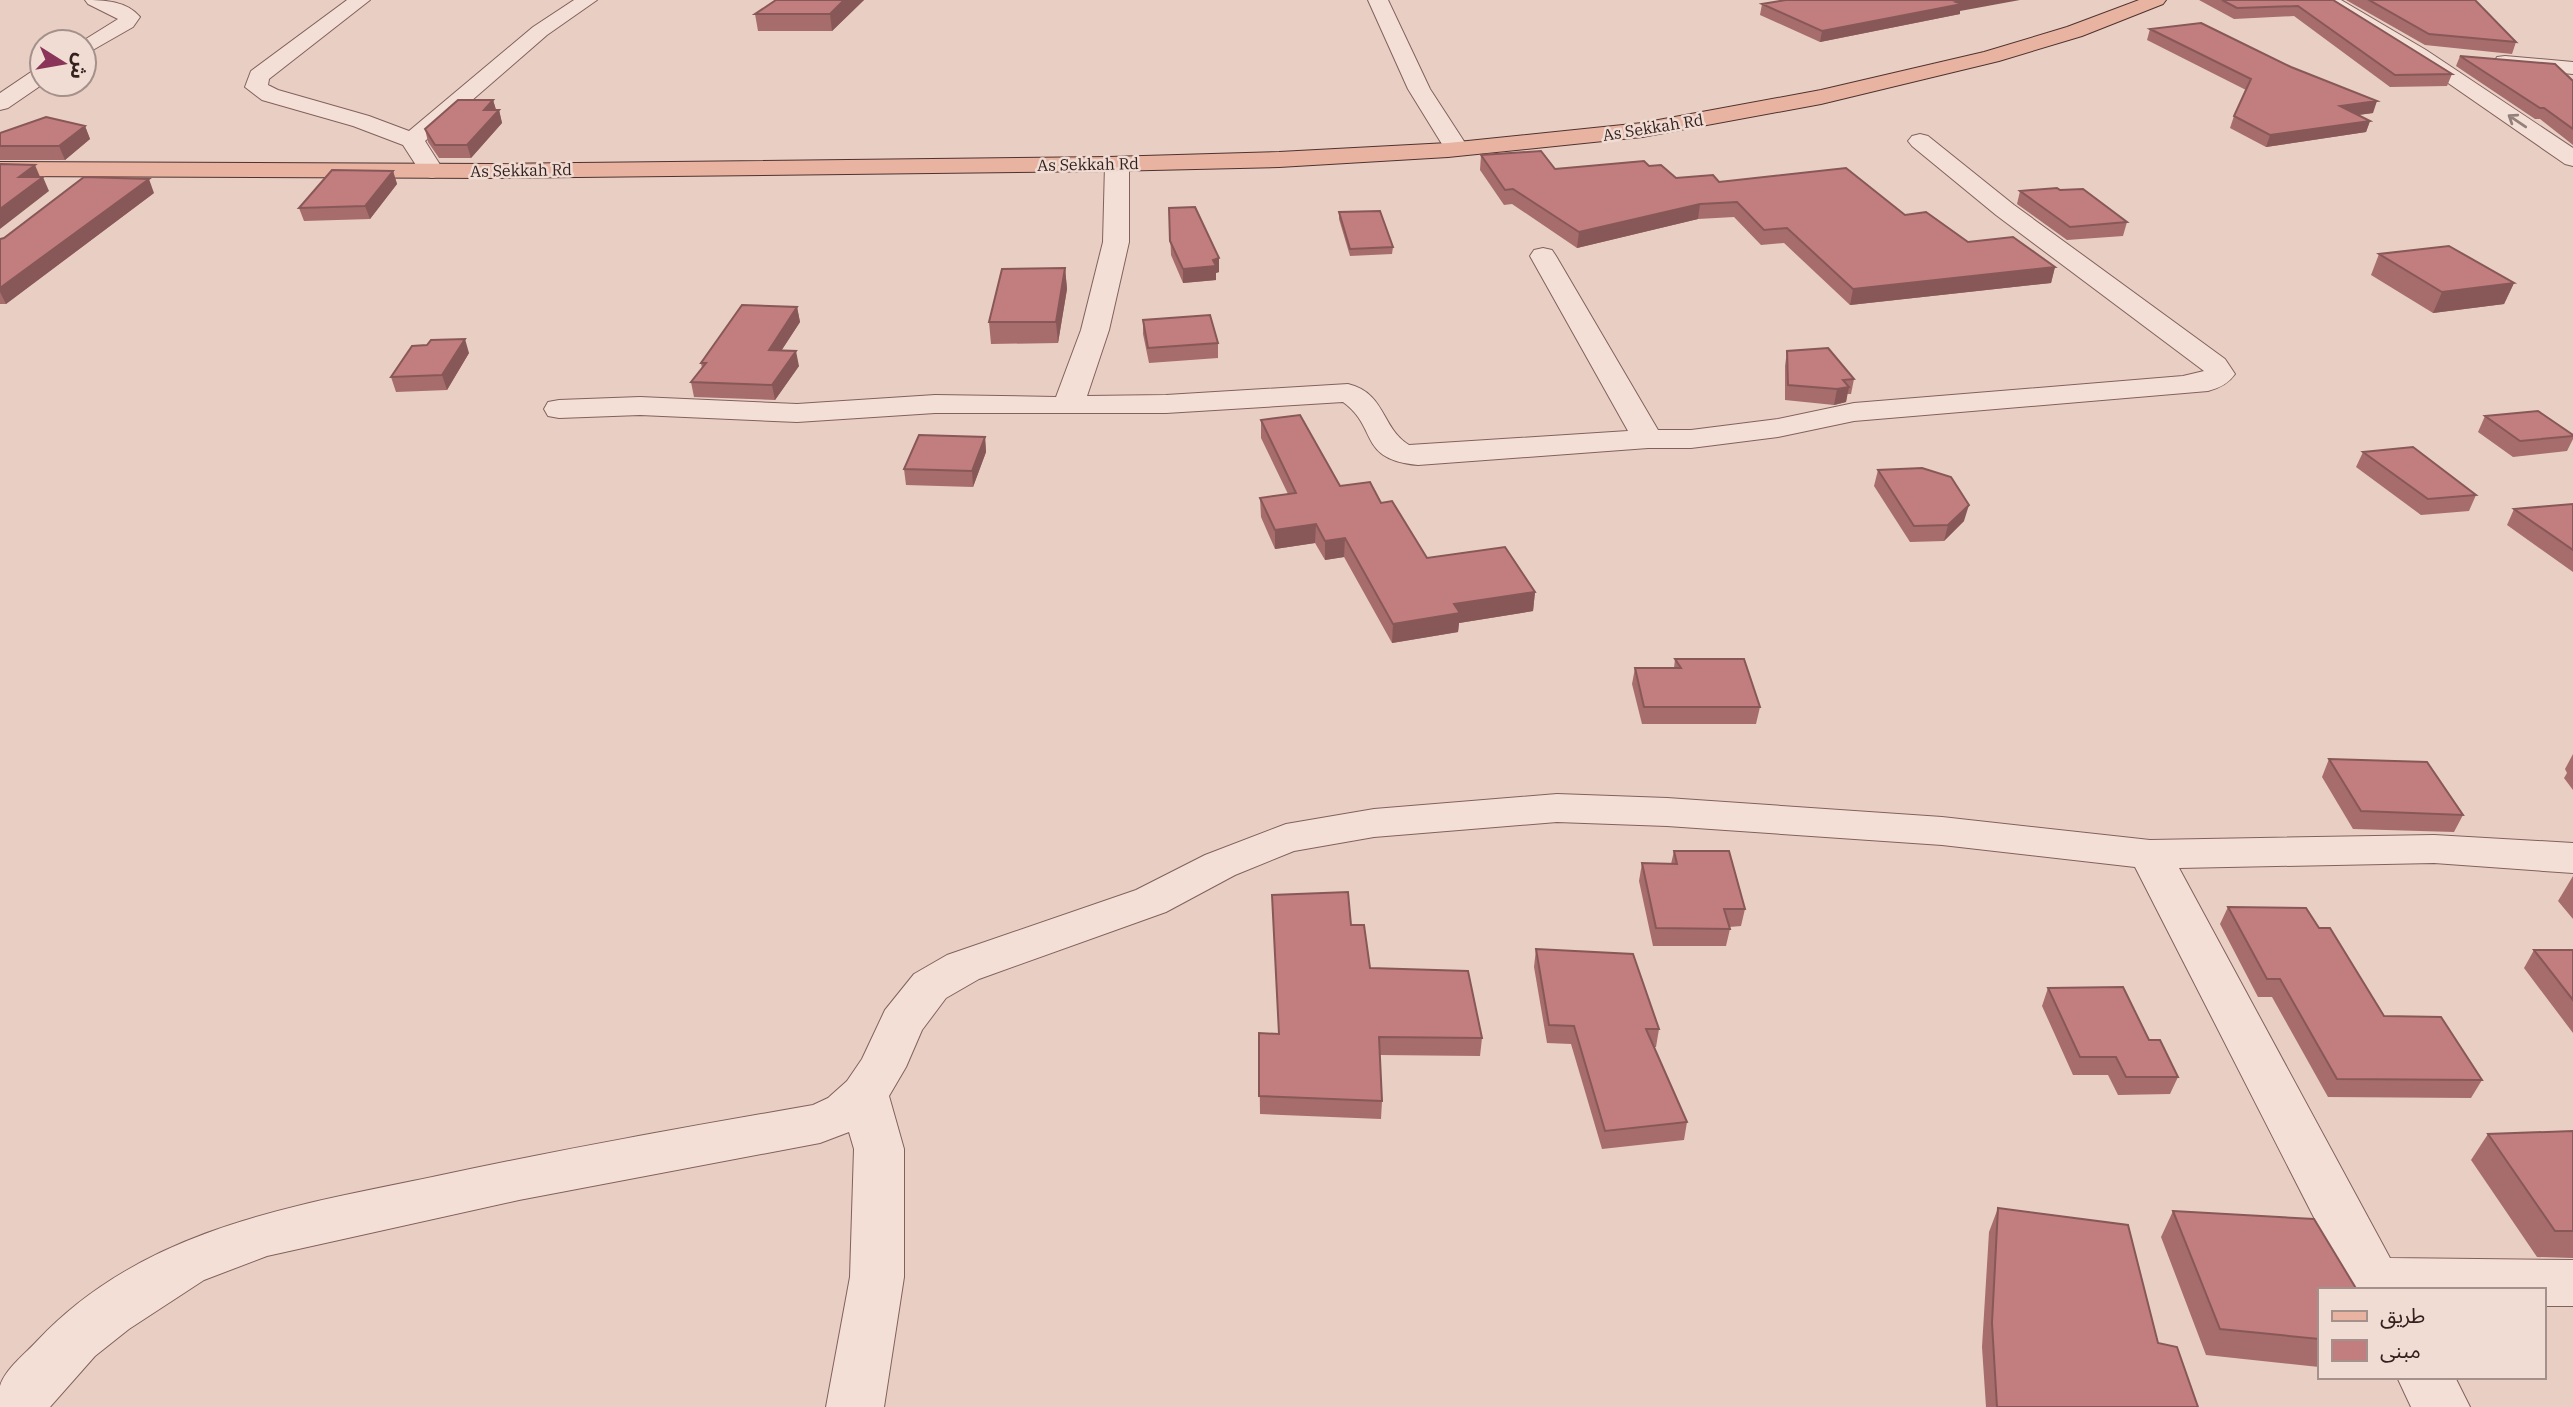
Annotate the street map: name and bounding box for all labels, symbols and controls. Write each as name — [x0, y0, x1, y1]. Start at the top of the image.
north arrow — [28, 28, 98, 98]
text: ش — [65, 51, 94, 81]
street label: As Sekkah Rd — [1601, 109, 1705, 145]
one-way arrow — [2508, 114, 2527, 128]
street label: As Sekkah Rd — [1037, 153, 1139, 175]
street label: As Sekkah Rd — [470, 159, 572, 181]
legend — [2318, 1288, 2545, 1379]
text: طريق — [2380, 1301, 2425, 1329]
text: مبنى — [2380, 1336, 2421, 1364]

